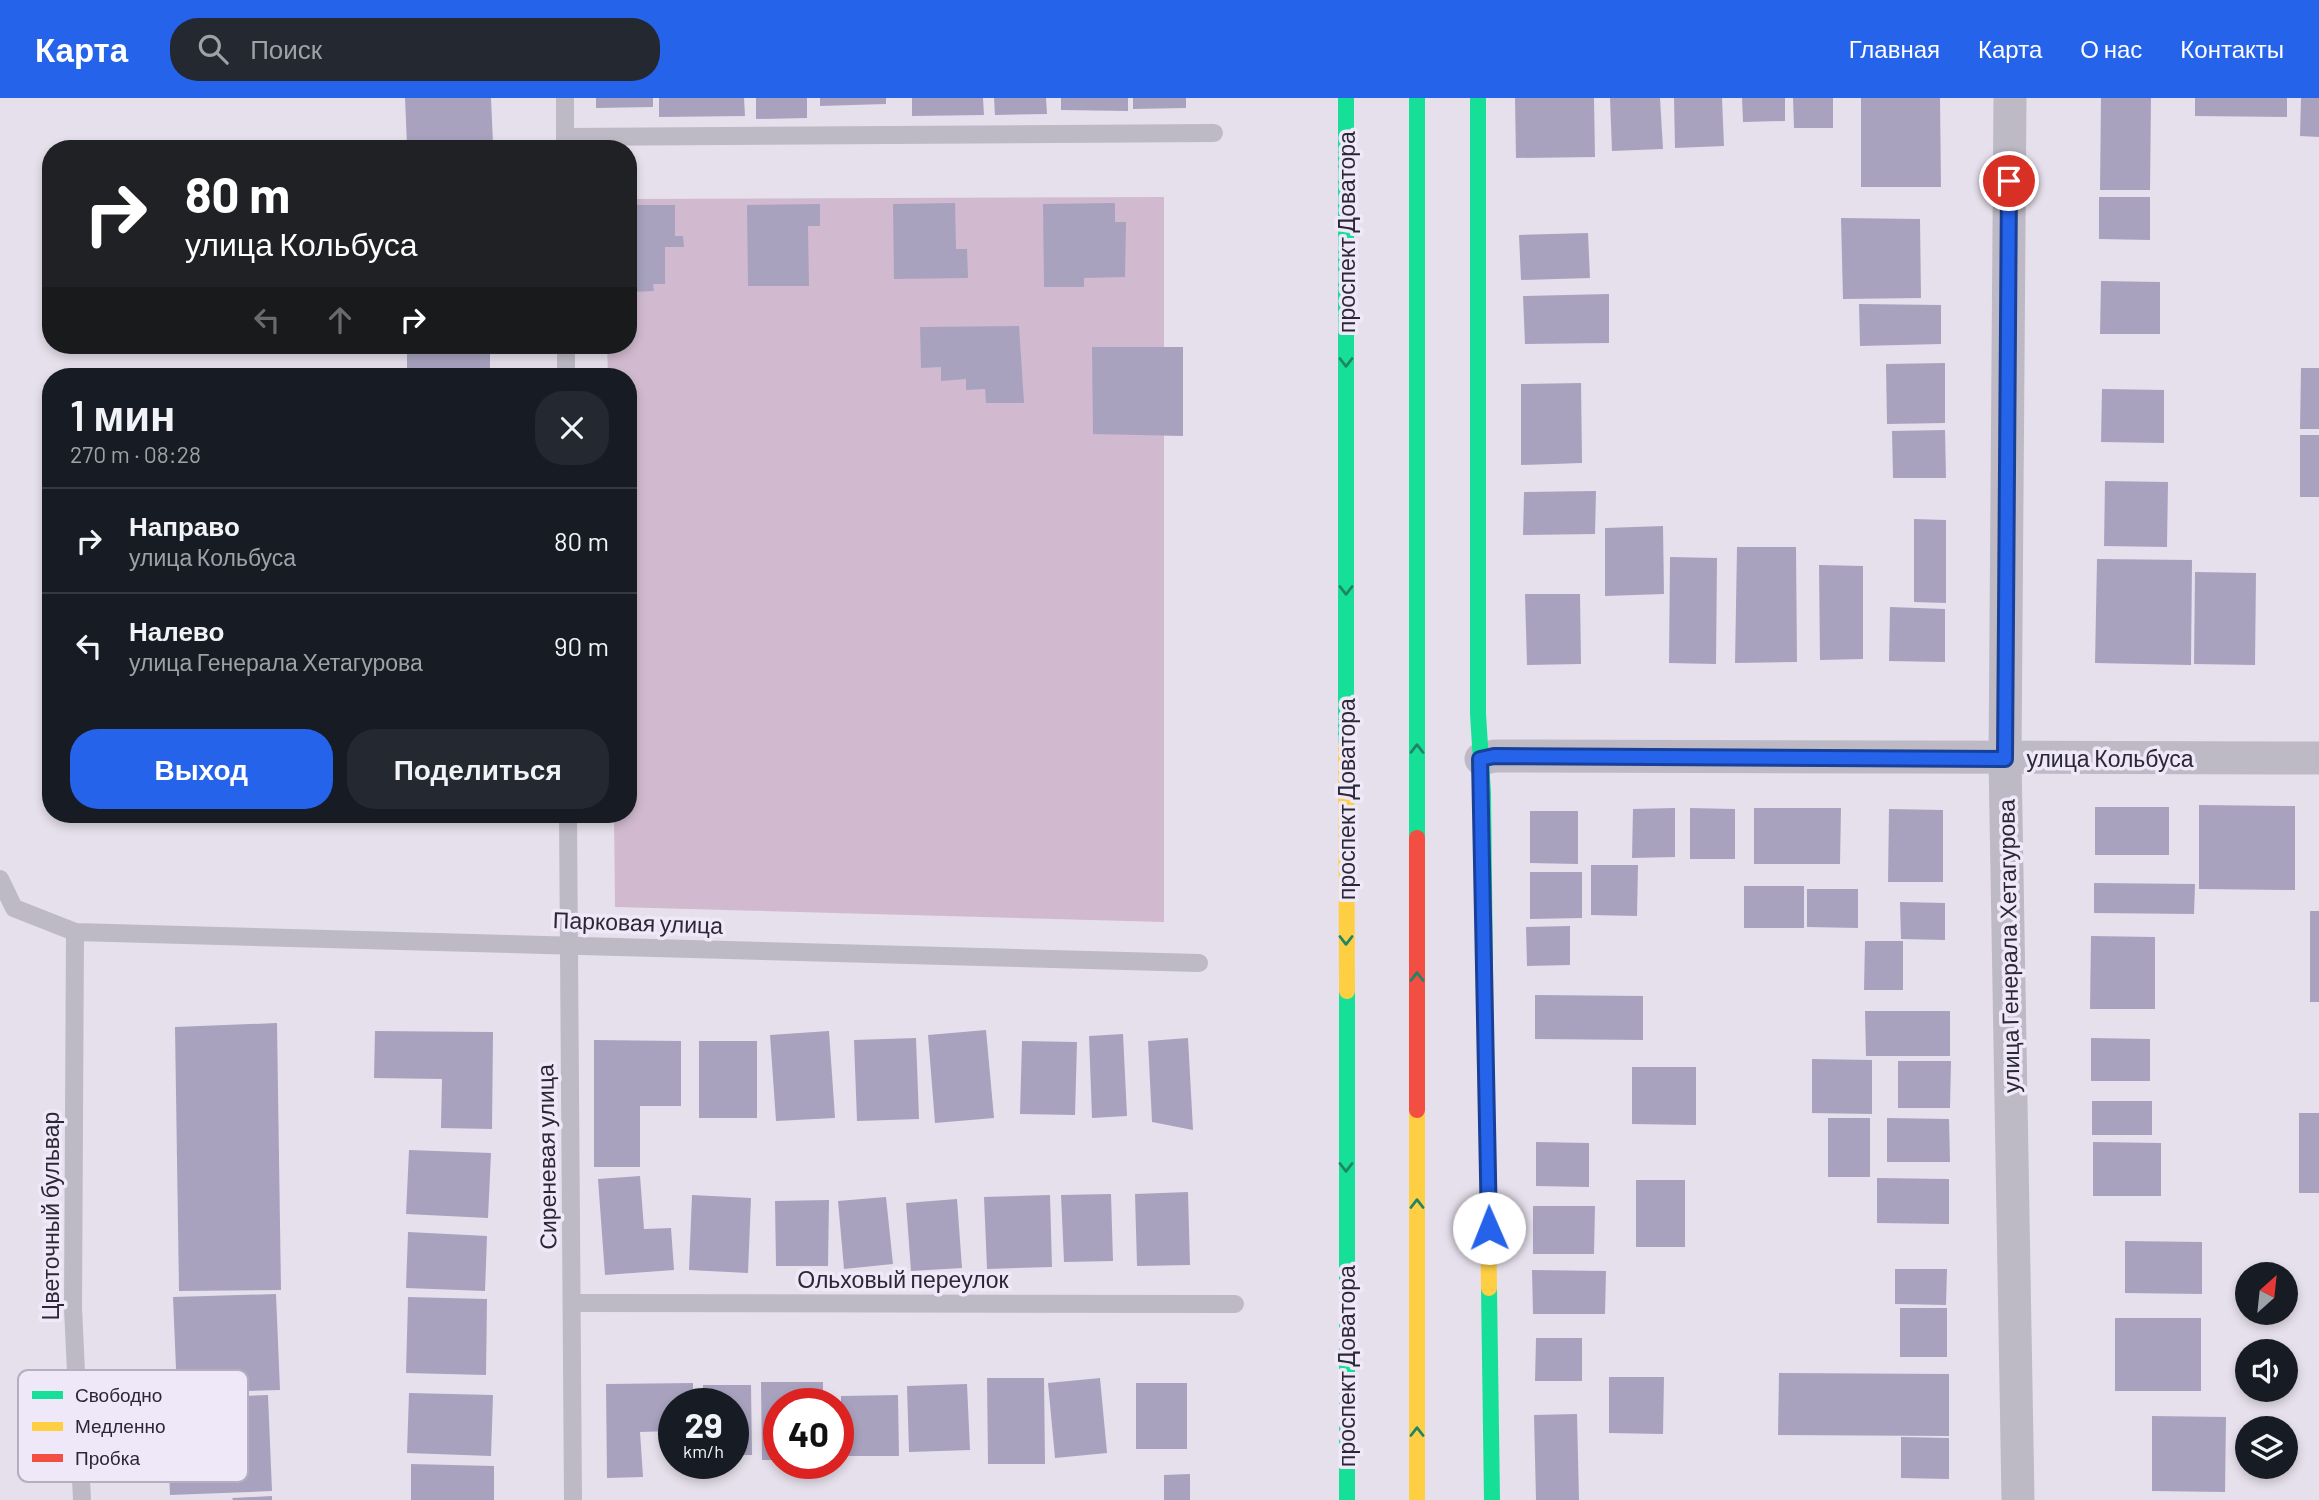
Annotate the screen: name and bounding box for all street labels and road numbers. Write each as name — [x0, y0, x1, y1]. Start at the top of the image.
street label: проспект Доватора — [1332, 131, 1360, 333]
street label: проспект Доватора — [1332, 698, 1360, 900]
street label: улица Кольбуса — [2026, 744, 2194, 772]
street label: улица Генерала Хетагурова — [1991, 799, 2025, 1093]
street label: Парковая улица — [552, 905, 724, 939]
street label: Сиреневая улица — [530, 1064, 562, 1250]
street label: Цветочный бульвар — [36, 1112, 64, 1320]
street label: Ольховый переулок — [797, 1265, 1010, 1293]
street label: проспект Доватора — [1332, 1265, 1360, 1467]

